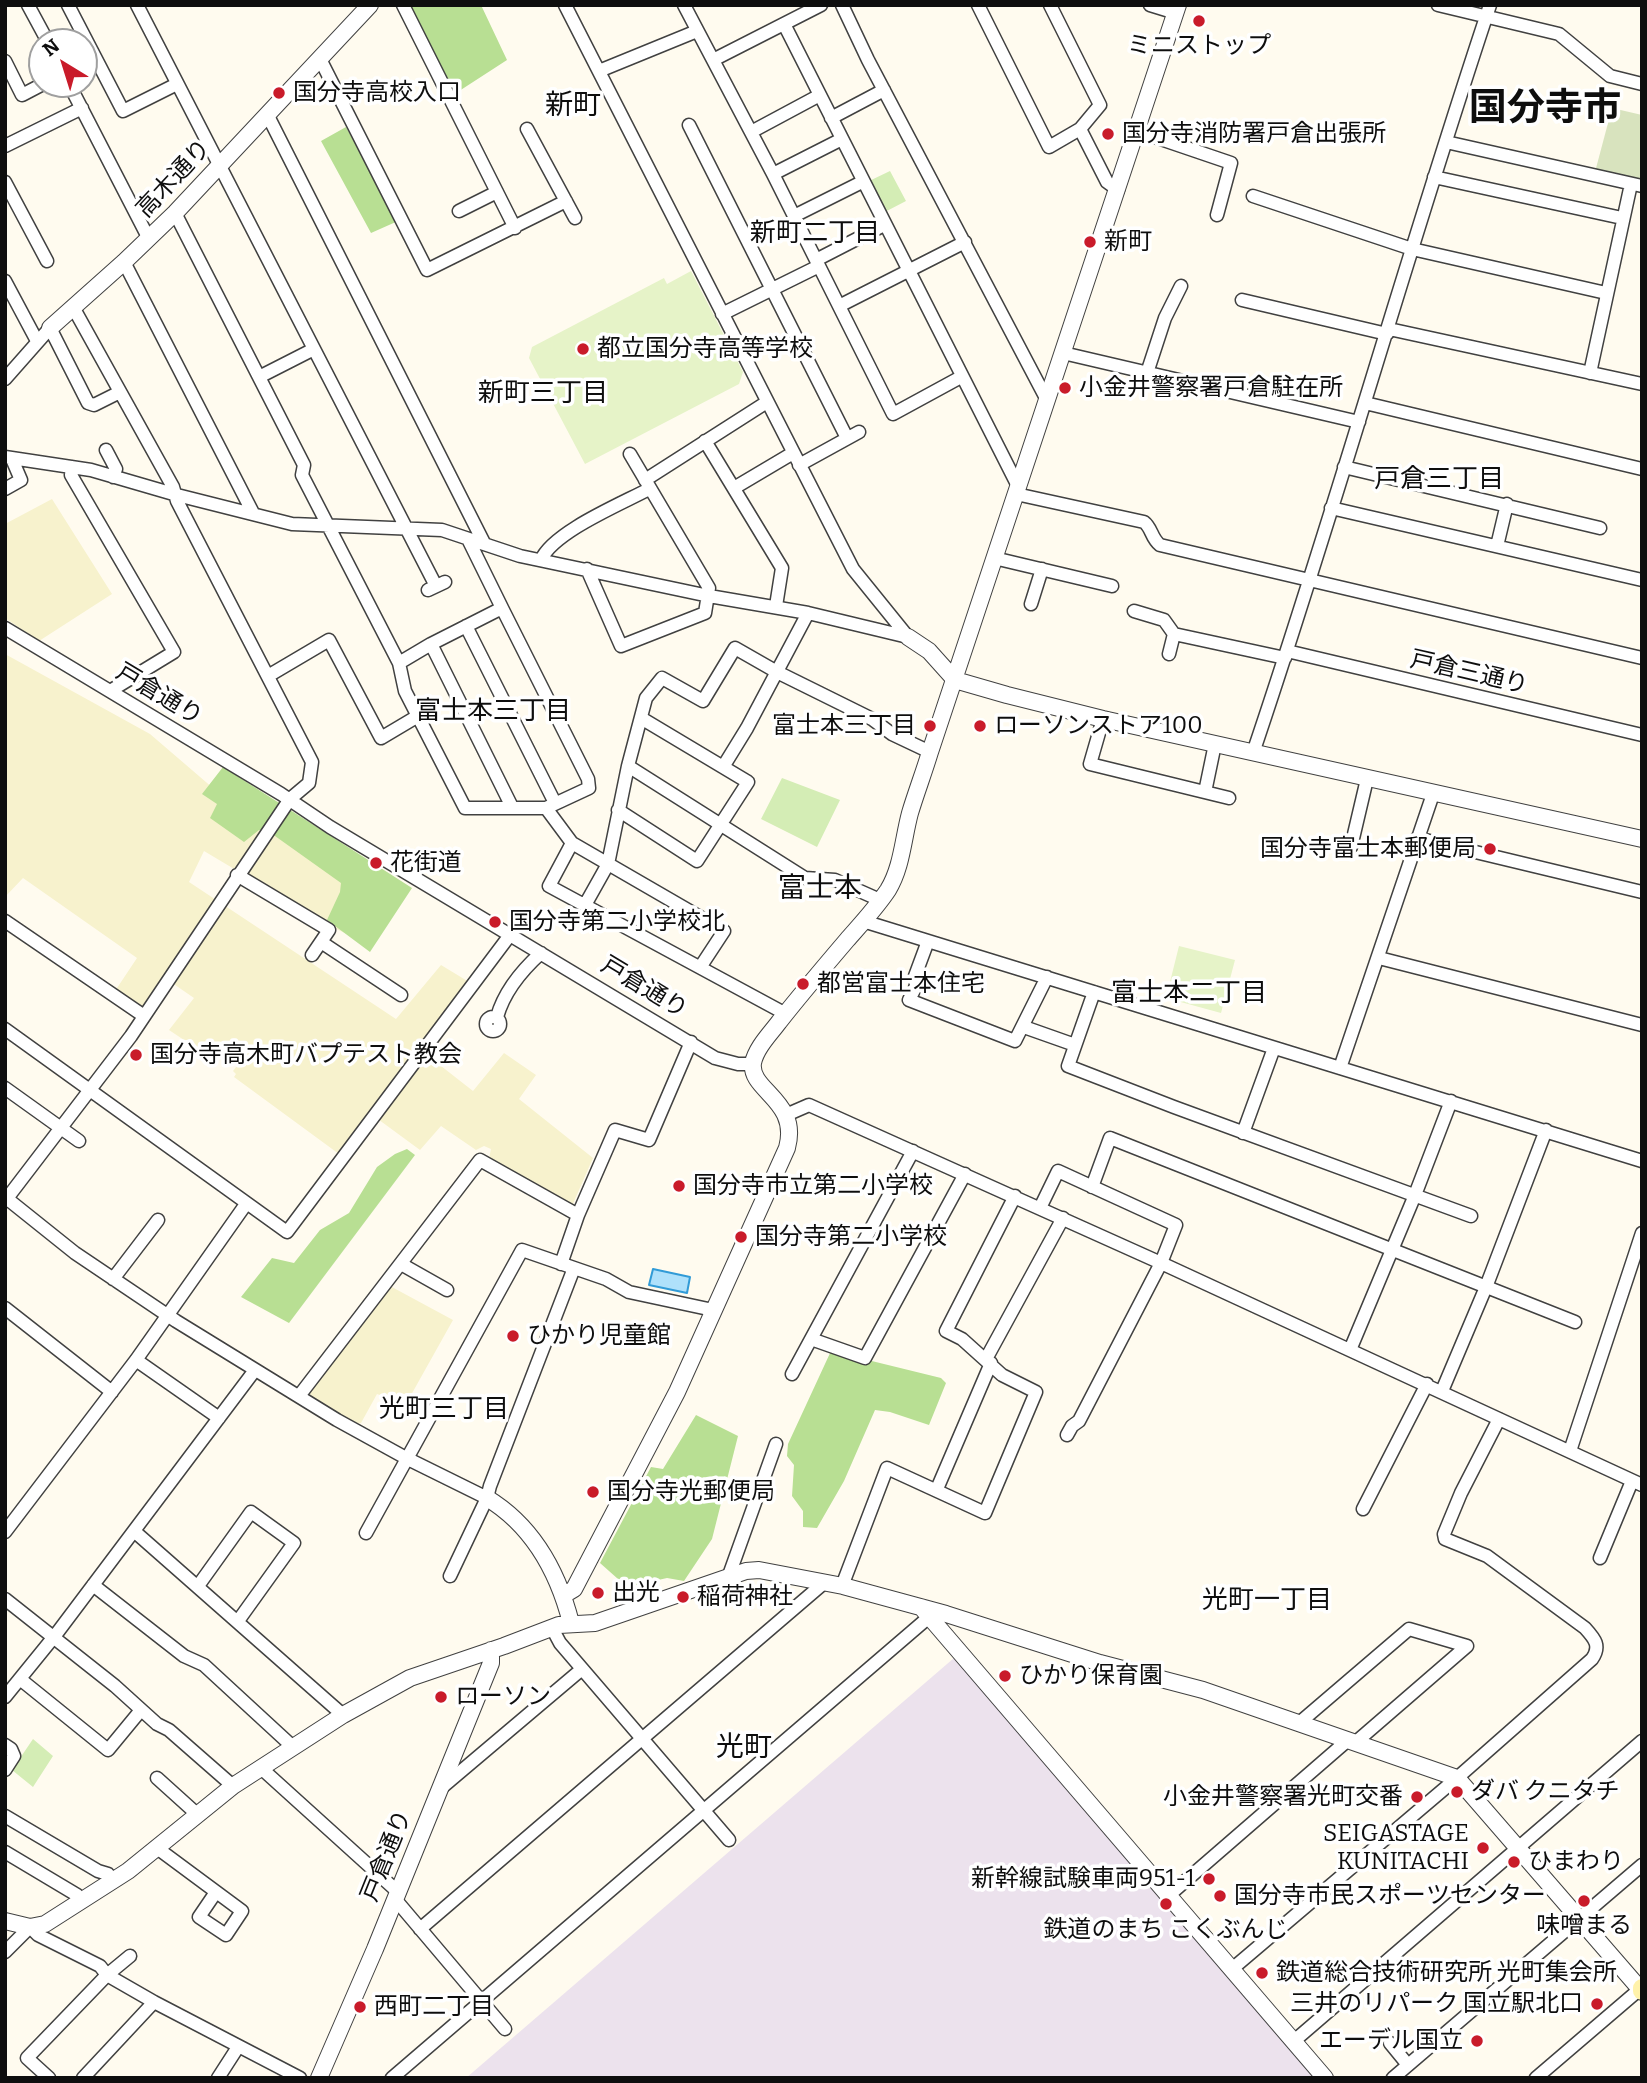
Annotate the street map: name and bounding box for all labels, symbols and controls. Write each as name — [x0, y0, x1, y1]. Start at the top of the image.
marker: ミニストップ — [1191, 13, 1207, 29]
north arrow — [28, 28, 98, 98]
place label: ミニストップ — [1127, 32, 1271, 60]
text: N — [38, 34, 64, 61]
place label: 国分寺高校入口 — [293, 79, 461, 107]
marker: 国分寺高校入口 — [271, 85, 287, 101]
district label: 国分寺市 — [1469, 86, 1621, 132]
district label: 新町 — [545, 89, 601, 123]
place label: 国分寺消防署戸倉出張所 — [1122, 120, 1386, 148]
marker: 国分寺消防署戸倉出張所 — [1100, 126, 1116, 142]
street label: 高木通り — [131, 134, 217, 224]
district label: 新町二丁目 — [750, 218, 880, 250]
place label: 新町 — [1104, 228, 1152, 256]
marker: 新町 — [1082, 234, 1098, 250]
place label: 都立国分寺高等学校 — [597, 335, 813, 363]
marker: 都立国分寺高等学校 — [575, 341, 591, 357]
place label: 小金井警察署戸倉駐在所 — [1079, 374, 1343, 402]
district label: 新町三丁目 — [478, 378, 608, 410]
marker: 小金井警察署戸倉駐在所 — [1057, 380, 1073, 396]
district label: 戸倉三丁目 — [1374, 464, 1504, 496]
street label: 戸倉三通り — [1407, 645, 1531, 701]
street label: 戸倉通り — [110, 658, 208, 732]
district label: 富士本三丁目 — [415, 696, 571, 728]
place label: 富士本三丁目 — [772, 712, 916, 740]
place label: ローソンストア100 — [994, 712, 1203, 740]
marker: 富士本三丁目 — [922, 718, 938, 734]
marker: ローソンストア100 — [972, 718, 988, 734]
place label: 国分寺富士本郵便局 — [1260, 835, 1476, 863]
marker: 国分寺富士本郵便局 — [1482, 841, 1498, 857]
place label: 花街道 — [390, 849, 462, 877]
marker: 花街道 — [368, 855, 384, 871]
district label: 富士本 — [778, 872, 862, 906]
place label: 国分寺第二小学校北 — [509, 908, 725, 936]
marker: 国分寺第二小学校北 — [487, 914, 503, 930]
street label: 戸倉通り — [595, 951, 693, 1025]
place label: 都営富士本住宅 — [817, 970, 985, 998]
marker: 都営富士本住宅 — [795, 976, 811, 992]
district label: 富士本二丁目 — [1111, 978, 1267, 1010]
place label: 国分寺高木町バプテスト教会 — [150, 1041, 462, 1069]
marker: 国分寺高木町バプテスト教会 — [128, 1047, 144, 1063]
place label: 国分寺市立第二小学校 — [693, 1172, 933, 1200]
marker: 国分寺市立第二小学校 — [671, 1178, 687, 1194]
place label: 国分寺第二小学校 — [755, 1223, 947, 1251]
marker: 国分寺第二小学校 — [733, 1229, 749, 1245]
place label: ひかり児童館 — [527, 1322, 671, 1350]
marker: ひかり児童館 — [505, 1328, 521, 1344]
district label: 光町三丁目 — [379, 1394, 509, 1426]
place label: 国分寺光郵便局 — [607, 1478, 775, 1506]
marker: 国分寺光郵便局 — [585, 1484, 601, 1500]
place label: 出光 — [612, 1579, 660, 1607]
place label: 稲荷神社 — [697, 1583, 793, 1611]
marker: 出光 — [590, 1585, 606, 1601]
district label: 光町一丁目 — [1202, 1585, 1332, 1617]
marker: 稲荷神社 — [675, 1589, 691, 1605]
place label: ひかり保育園 — [1019, 1662, 1163, 1690]
marker: ひかり保育園 — [997, 1668, 1013, 1684]
place label: ローソン — [455, 1683, 551, 1711]
marker: ローソン — [433, 1689, 449, 1705]
district label: 光町 — [716, 1731, 772, 1765]
place label: ダバ クニタチ — [1471, 1778, 1620, 1806]
place label: 小金井警察署光町交番 — [1163, 1783, 1403, 1811]
marker: ダバ クニタチ — [1449, 1784, 1465, 1800]
marker: 小金井警察署光町交番 — [1409, 1789, 1425, 1805]
street label: 戸倉通り — [356, 1806, 418, 1906]
place label: SEIGASTAGE KUNITACHI — [1323, 1820, 1469, 1876]
marker: SEIGASTAGE KUNITACHI — [1475, 1840, 1491, 1856]
place label: ひまわり — [1528, 1848, 1624, 1876]
marker: ひまわり — [1506, 1854, 1522, 1870]
place label: 新幹線試験車両951-1 — [971, 1865, 1195, 1893]
marker: 新幹線試験車両951-1 — [1201, 1871, 1217, 1887]
place label: 国分寺市民スポーツセンター — [1234, 1882, 1546, 1910]
marker: 国分寺市民スポーツセンター — [1212, 1888, 1228, 1904]
marker: 味噌まる — [1576, 1893, 1592, 1909]
marker: 鉄道のまち こくぶんじ — [1158, 1896, 1174, 1912]
place label: 味噌まる — [1536, 1912, 1632, 1940]
place label: 鉄道のまち こくぶんじ — [1044, 1916, 1288, 1944]
place label: 鉄道総合技術研究所 光町集会所 — [1276, 1959, 1617, 1987]
marker: 鉄道総合技術研究所 光町集会所 — [1254, 1965, 1270, 1981]
place label: 三井のリパーク 国立駅北口 — [1290, 1990, 1583, 2018]
place label: 西町二丁目 — [374, 1993, 494, 2021]
marker: 三井のリパーク 国立駅北口 — [1589, 1996, 1605, 2012]
marker: 西町二丁目 — [352, 1999, 368, 2015]
place label: エーデル国立 — [1319, 2027, 1463, 2055]
marker: エーデル国立 — [1469, 2033, 1485, 2049]

